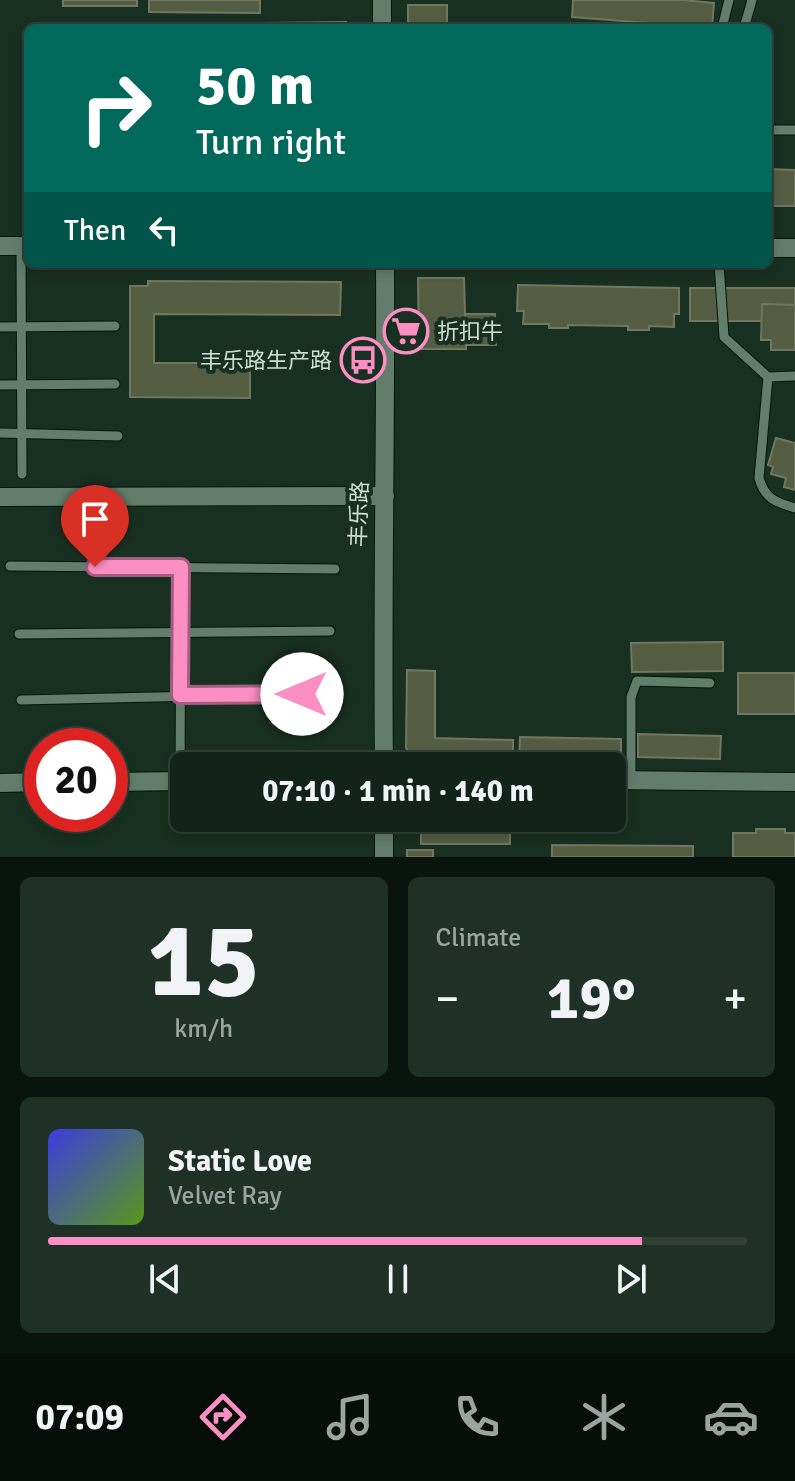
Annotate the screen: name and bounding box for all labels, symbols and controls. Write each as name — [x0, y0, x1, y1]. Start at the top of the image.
text: 50 m — [196, 51, 314, 120]
icon: right — [64, 56, 168, 160]
text: Turn right — [196, 120, 346, 165]
icon: left — [142, 208, 186, 252]
text: Then — [64, 212, 126, 249]
supermarket icon: 折扣牛 — [382, 307, 430, 355]
place label: 折扣牛 — [437, 318, 503, 345]
bus stop icon: 丰乐路生产路 — [339, 336, 387, 384]
place label: 丰乐路生产路 — [200, 347, 332, 374]
street label: 丰乐路 — [344, 481, 374, 547]
pin — [61, 485, 129, 567]
icon: arrive — [73, 497, 117, 541]
position arrow — [260, 652, 344, 736]
speed limit sign: 20 — [24, 728, 128, 832]
text: 07:10 · 1 min · 140 m — [262, 773, 534, 810]
text: 15 — [148, 897, 260, 1025]
text: Climate — [436, 922, 521, 954]
text: 19° — [547, 962, 636, 1036]
text: − — [436, 972, 459, 1026]
text: + — [723, 972, 747, 1026]
text: km/h — [174, 1013, 233, 1045]
text: Static Love — [168, 1143, 312, 1180]
text: Velvet Ray — [168, 1180, 282, 1212]
icon: previous — [143, 1257, 187, 1301]
icon: pause — [376, 1257, 420, 1301]
icon: next — [609, 1257, 653, 1301]
icon: directions — [195, 1389, 251, 1445]
icon: music — [322, 1389, 378, 1445]
icon: phone — [449, 1389, 505, 1445]
icon: climate — [576, 1389, 632, 1445]
icon: car — [703, 1389, 759, 1445]
text: 07:09 — [36, 1395, 124, 1440]

